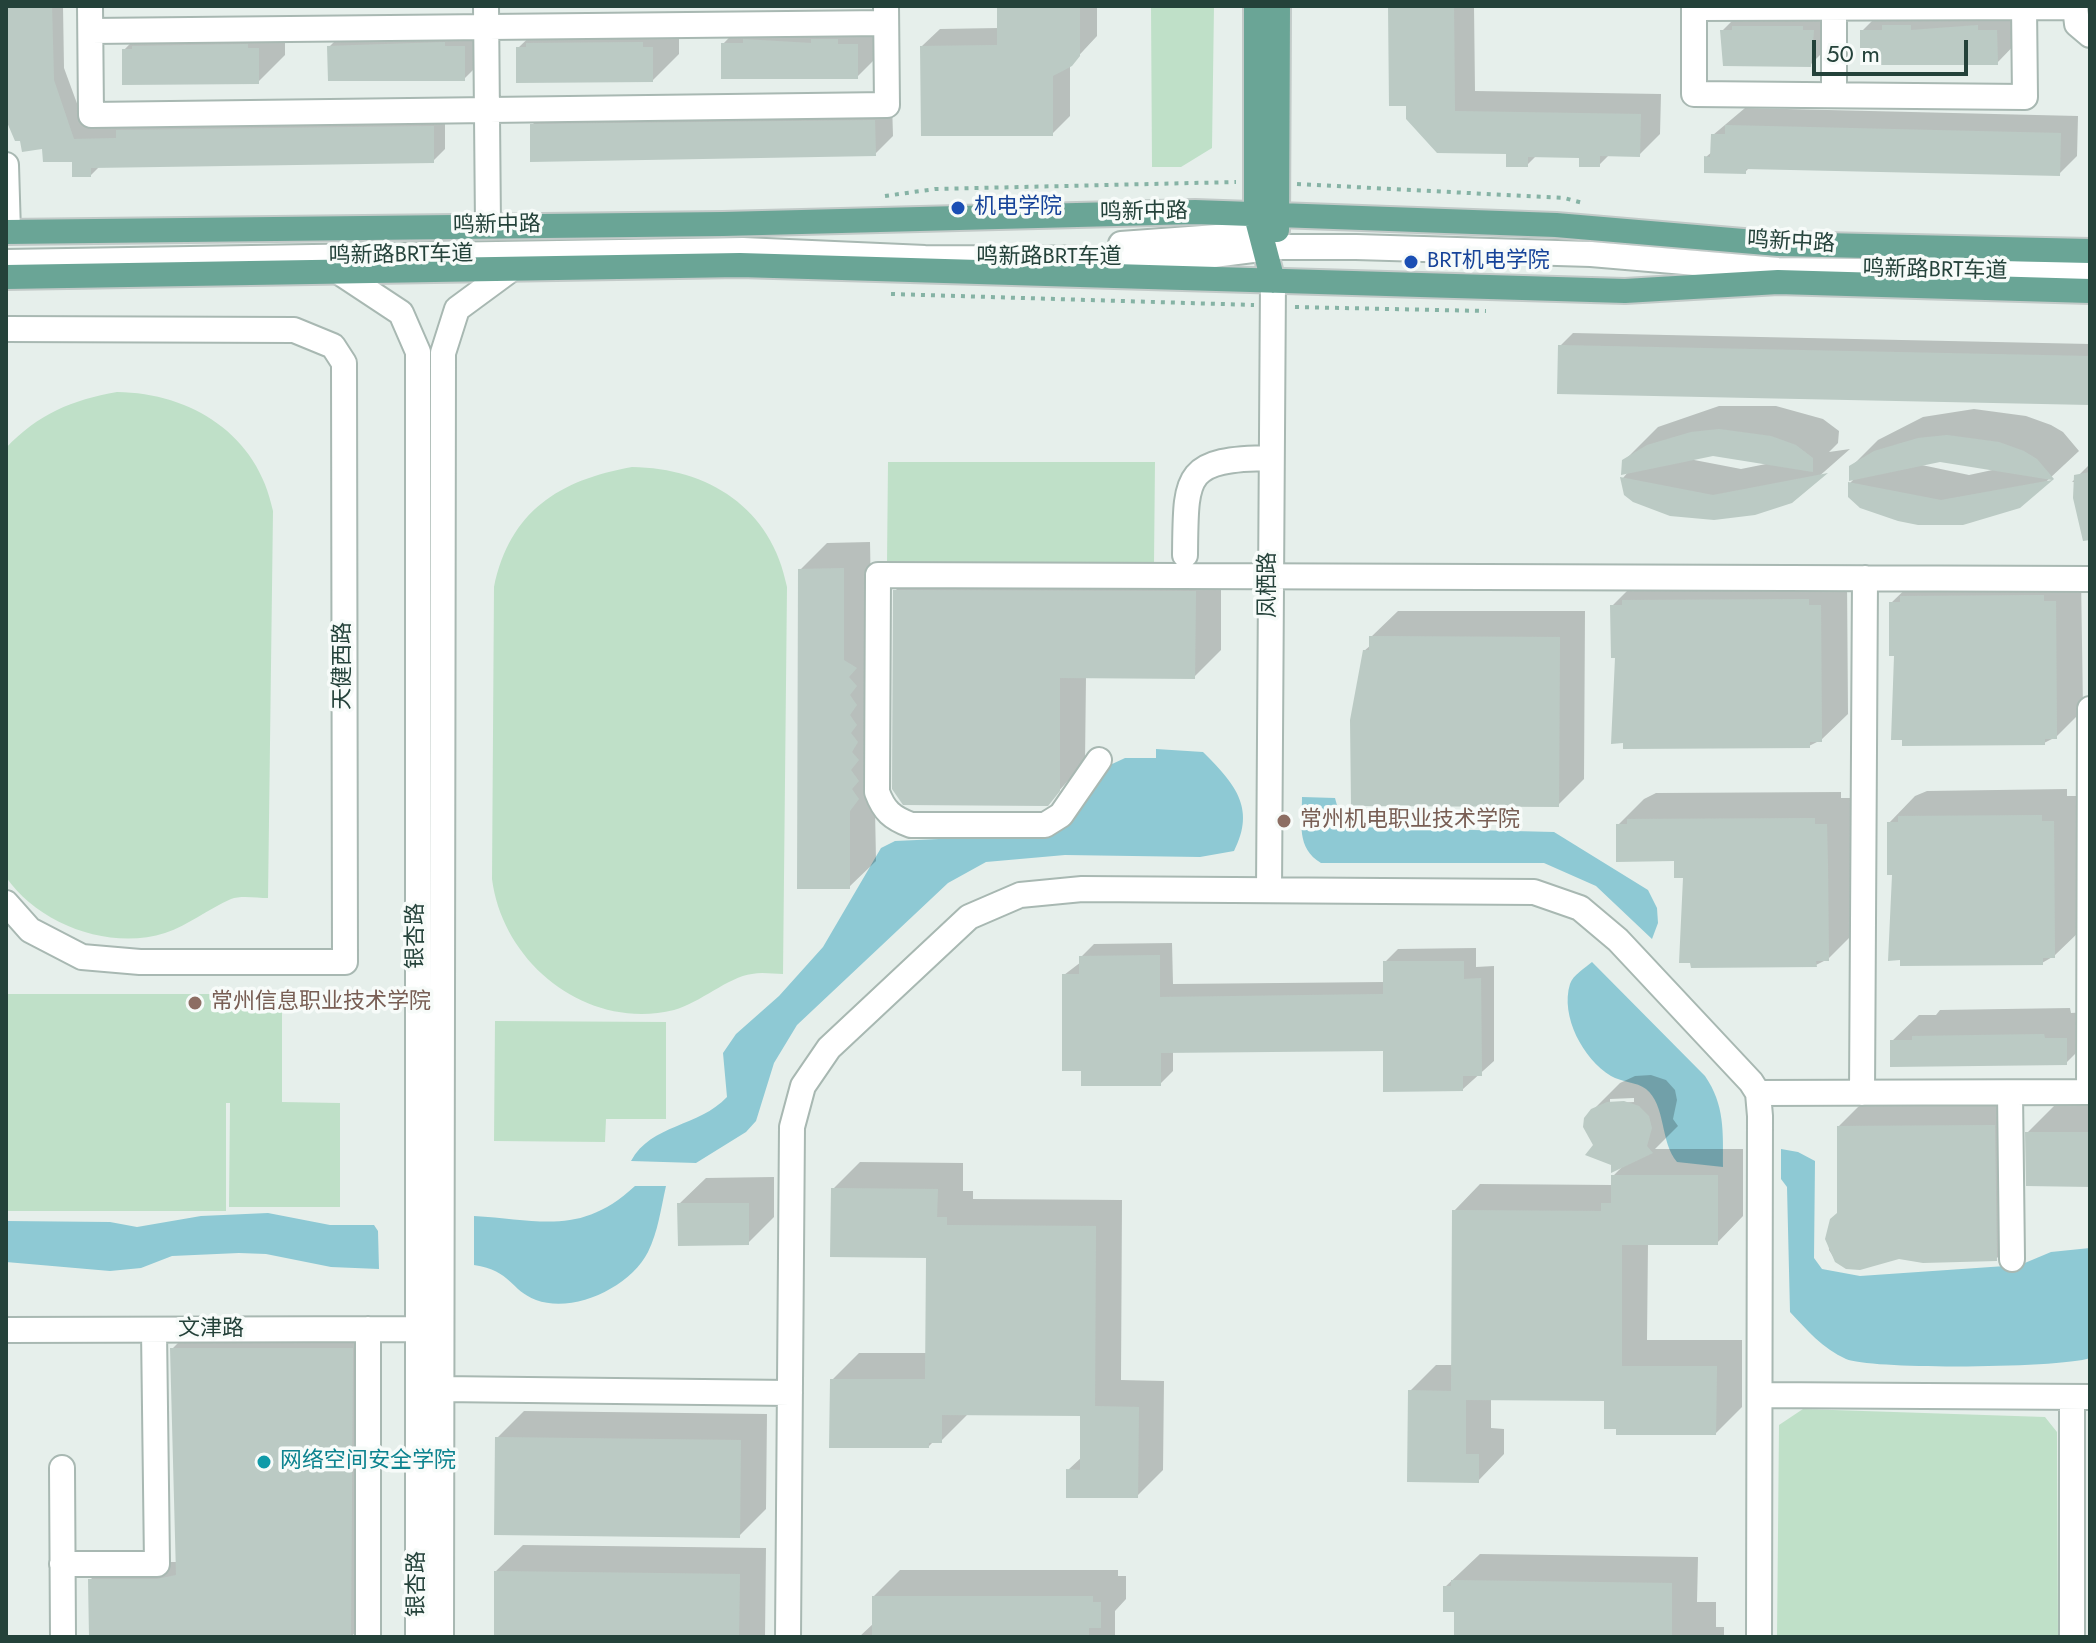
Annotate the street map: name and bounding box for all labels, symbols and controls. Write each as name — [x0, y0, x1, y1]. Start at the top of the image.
scale bar — [1816, 24, 1972, 74]
text: 50 m — [1826, 36, 1880, 71]
place label: 机电学院 — [974, 195, 1062, 221]
marker: 机电学院 — [949, 199, 967, 217]
street label: 鸣新中路 — [1100, 199, 1188, 227]
street label: 鸣新中路 — [453, 212, 541, 240]
street label: 鸣新中路 — [1746, 228, 1836, 258]
street label: 鸣新路BRT车道 — [328, 242, 474, 270]
street label: 鸣新路BRT车道 — [977, 245, 1121, 271]
place label: BRT机电学院 — [1427, 249, 1550, 275]
marker: BRT机电学院 — [1402, 253, 1420, 271]
street label: 鸣新路BRT车道 — [1862, 257, 2008, 285]
street label: 凤栖路 — [1256, 552, 1282, 618]
street label: 天健西路 — [331, 622, 357, 710]
place label: 常州机电职业技术学院 — [1300, 808, 1520, 834]
marker: 常州机电职业技术学院 — [1275, 812, 1293, 830]
street label: 银杏路 — [404, 903, 430, 969]
place label: 常州信息职业技术学院 — [211, 990, 431, 1016]
marker: 常州信息职业技术学院 — [186, 994, 204, 1012]
street label: 文津路 — [178, 1317, 244, 1343]
place label: 网络空间安全学院 — [280, 1449, 456, 1475]
marker: 网络空间安全学院 — [255, 1453, 273, 1471]
street label: 银杏路 — [405, 1551, 431, 1617]

